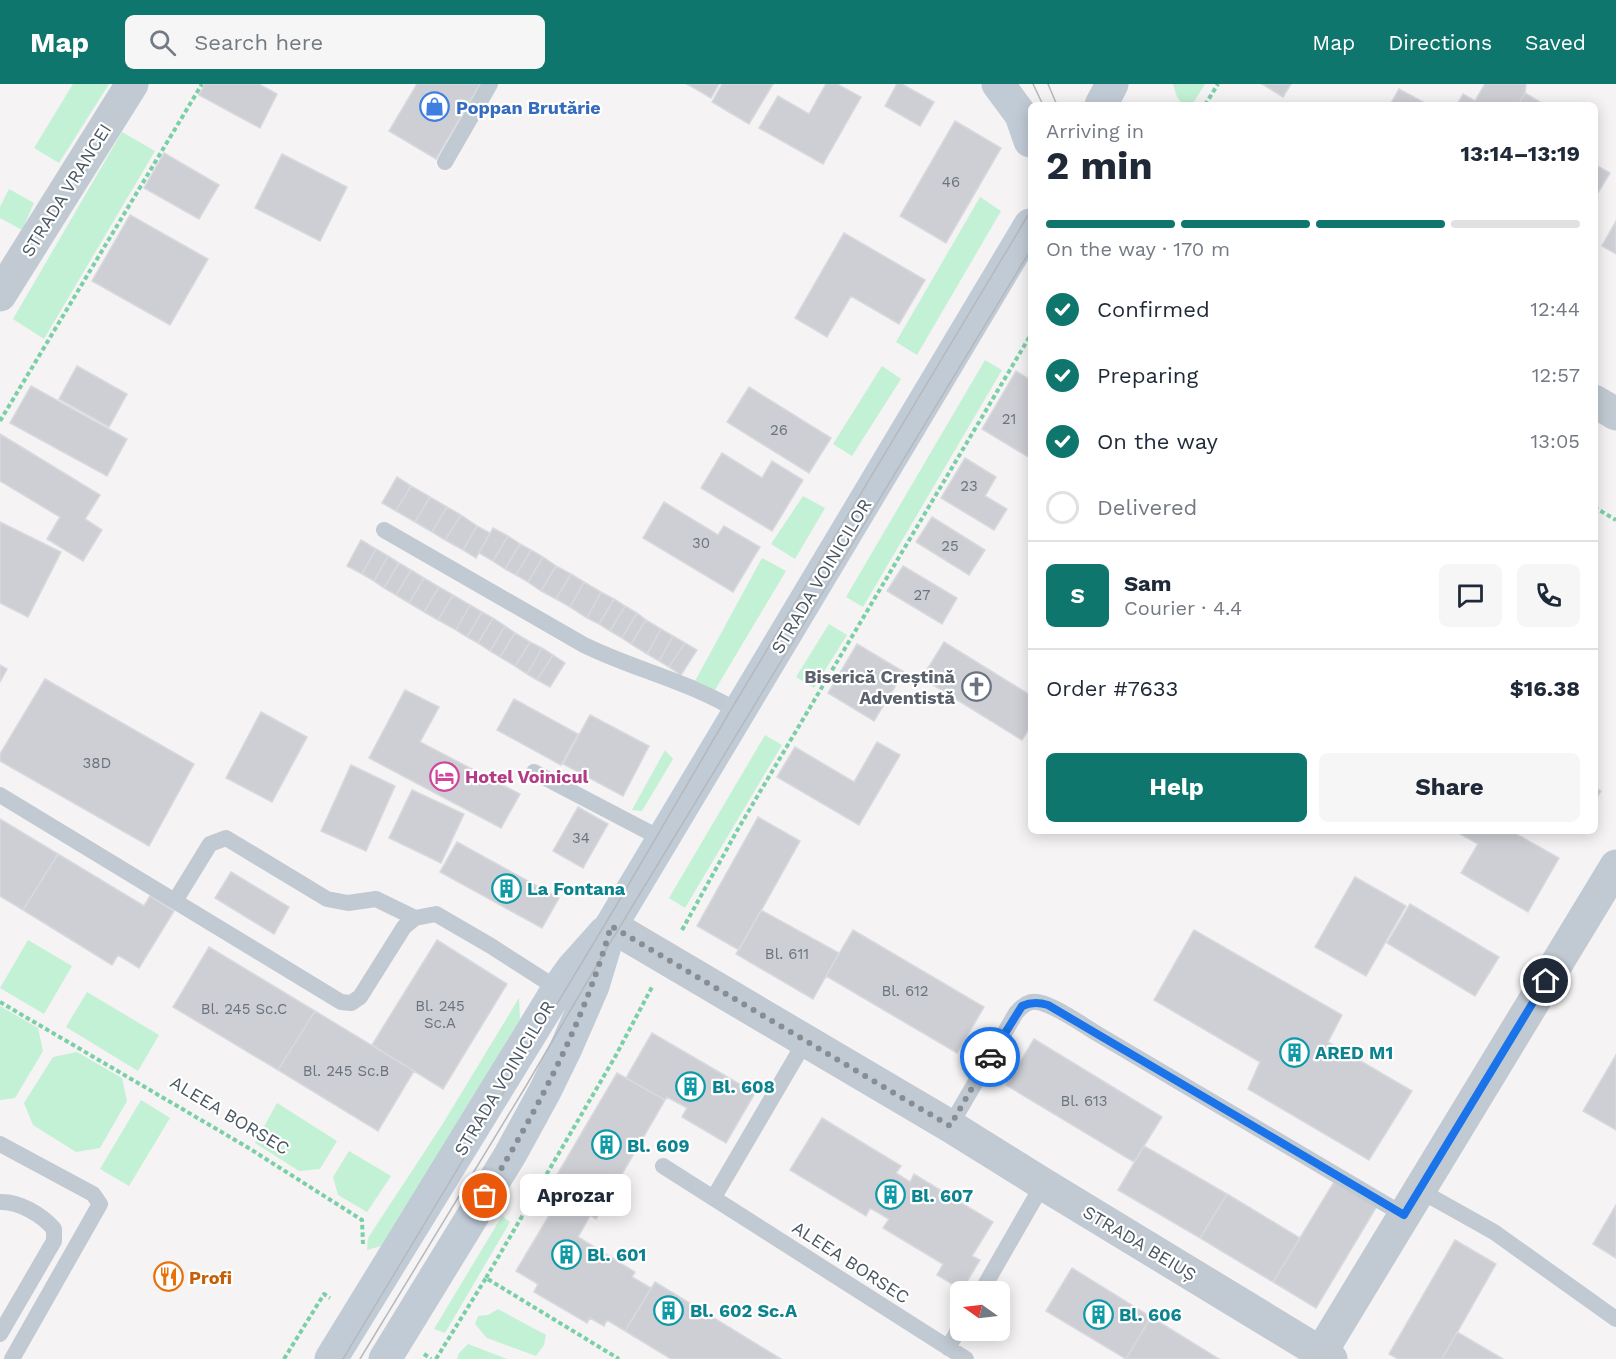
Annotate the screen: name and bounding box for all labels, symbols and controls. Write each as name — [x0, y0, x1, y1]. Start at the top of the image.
search box — [125, 15, 545, 69]
text: Map — [30, 26, 89, 59]
icon: search — [146, 26, 179, 59]
text: Search here — [194, 30, 323, 55]
text: Map — [1312, 30, 1355, 55]
text: Directions — [1388, 30, 1492, 55]
text: Saved — [1525, 30, 1586, 55]
shop icon: Poppan Brutărie — [419, 91, 451, 123]
place label: Poppan Brutărie — [456, 97, 601, 118]
text: Arriving in — [1046, 119, 1144, 143]
street label: STRADA VRANCEI — [17, 120, 115, 260]
text: 13:14–13:19 — [1461, 141, 1580, 166]
text: 2 min — [1046, 143, 1153, 188]
house number: 46 — [942, 173, 960, 191]
text: On the way · 170 m — [1046, 237, 1230, 261]
icon: check — [1046, 293, 1079, 326]
text: Confirmed — [1097, 297, 1210, 322]
text: 12:44 — [1530, 297, 1580, 321]
icon: check — [1046, 359, 1079, 392]
text: Preparing — [1097, 363, 1198, 388]
text: 12:57 — [1532, 363, 1580, 387]
house number: 21 — [1002, 410, 1016, 428]
house number: 26 — [770, 421, 788, 439]
icon: check — [1046, 425, 1079, 458]
text: On the way — [1097, 429, 1218, 454]
text: 13:05 — [1531, 429, 1580, 453]
house number: 23 — [960, 477, 978, 495]
street label: STRADA VOINICILOR — [766, 495, 876, 657]
text: Delivered — [1097, 495, 1197, 520]
house number: 30 — [692, 534, 710, 552]
house number: 25 — [941, 537, 959, 555]
button: chat — [1439, 564, 1502, 627]
button: phone — [1517, 564, 1580, 627]
text: Sam — [1124, 571, 1172, 596]
text: S — [1070, 583, 1085, 608]
house number: 27 — [914, 586, 930, 604]
text: Courier · 4.4 — [1124, 596, 1242, 620]
place label: Biserică Creștină Adventistă — [804, 666, 956, 708]
church icon: Biserică Creștină Adventistă — [960, 670, 992, 702]
text: Order #7633 — [1046, 676, 1178, 701]
text: $16.38 — [1510, 676, 1580, 701]
button: Help — [1046, 753, 1307, 822]
button: Share — [1319, 753, 1580, 822]
house number: 38D — [83, 754, 111, 772]
hotel icon: Hotel Voinicul — [428, 760, 460, 792]
place label: Hotel Voinicul — [465, 766, 589, 787]
house number: 34 — [572, 829, 590, 847]
building icon: La Fontana — [490, 872, 522, 904]
place label: La Fontana — [527, 878, 626, 899]
house number: Bl. 611 — [765, 945, 809, 963]
pin — [1520, 955, 1571, 1006]
icon: home — [1529, 964, 1562, 997]
house number: Bl. 612 — [881, 982, 929, 1000]
house number: Bl. 245 Sc.A — [415, 997, 465, 1032]
street label: STRADA VOINICILOR — [449, 997, 559, 1159]
house number: Bl. 245 Sc.C — [201, 1000, 287, 1018]
courier — [960, 1027, 1020, 1087]
building icon: ARED M1 — [1278, 1036, 1310, 1068]
icon: car — [974, 1041, 1007, 1074]
place label: ARED M1 — [1315, 1042, 1393, 1063]
house number: Bl. 245 Sc.B — [303, 1062, 389, 1080]
building icon: Bl. 608 — [675, 1070, 707, 1102]
street label: ALEEA BORSEC — [167, 1071, 293, 1159]
place label: Bl. 608 — [712, 1076, 775, 1097]
house number: Bl. 613 — [1060, 1092, 1108, 1110]
building icon: Bl. 609 — [590, 1129, 622, 1161]
place label: Bl. 609 — [627, 1135, 690, 1156]
pin — [459, 1170, 510, 1221]
callout: Aprozar — [521, 1175, 632, 1217]
icon: bag — [468, 1179, 501, 1212]
building icon: Bl. 607 — [874, 1179, 906, 1211]
text: Aprozar — [537, 1183, 614, 1207]
place label: Bl. 607 — [911, 1185, 973, 1206]
street label: STRADA BEIUȘ — [1080, 1201, 1200, 1285]
street label: ALEEA BORSEC — [789, 1216, 913, 1308]
building icon: Bl. 601 — [550, 1238, 582, 1270]
place label: Bl. 601 — [587, 1244, 646, 1265]
restaurant icon: Profi — [152, 1261, 184, 1293]
place label: Profi — [189, 1267, 232, 1288]
north arrow — [950, 1281, 1010, 1341]
map controls — [950, 1281, 1010, 1341]
building icon: Bl. 602 Sc.A — [653, 1294, 685, 1326]
building icon: Bl. 606 — [1082, 1298, 1114, 1330]
place label: Bl. 602 Sc.A — [690, 1300, 798, 1321]
place label: Bl. 606 — [1119, 1304, 1182, 1325]

